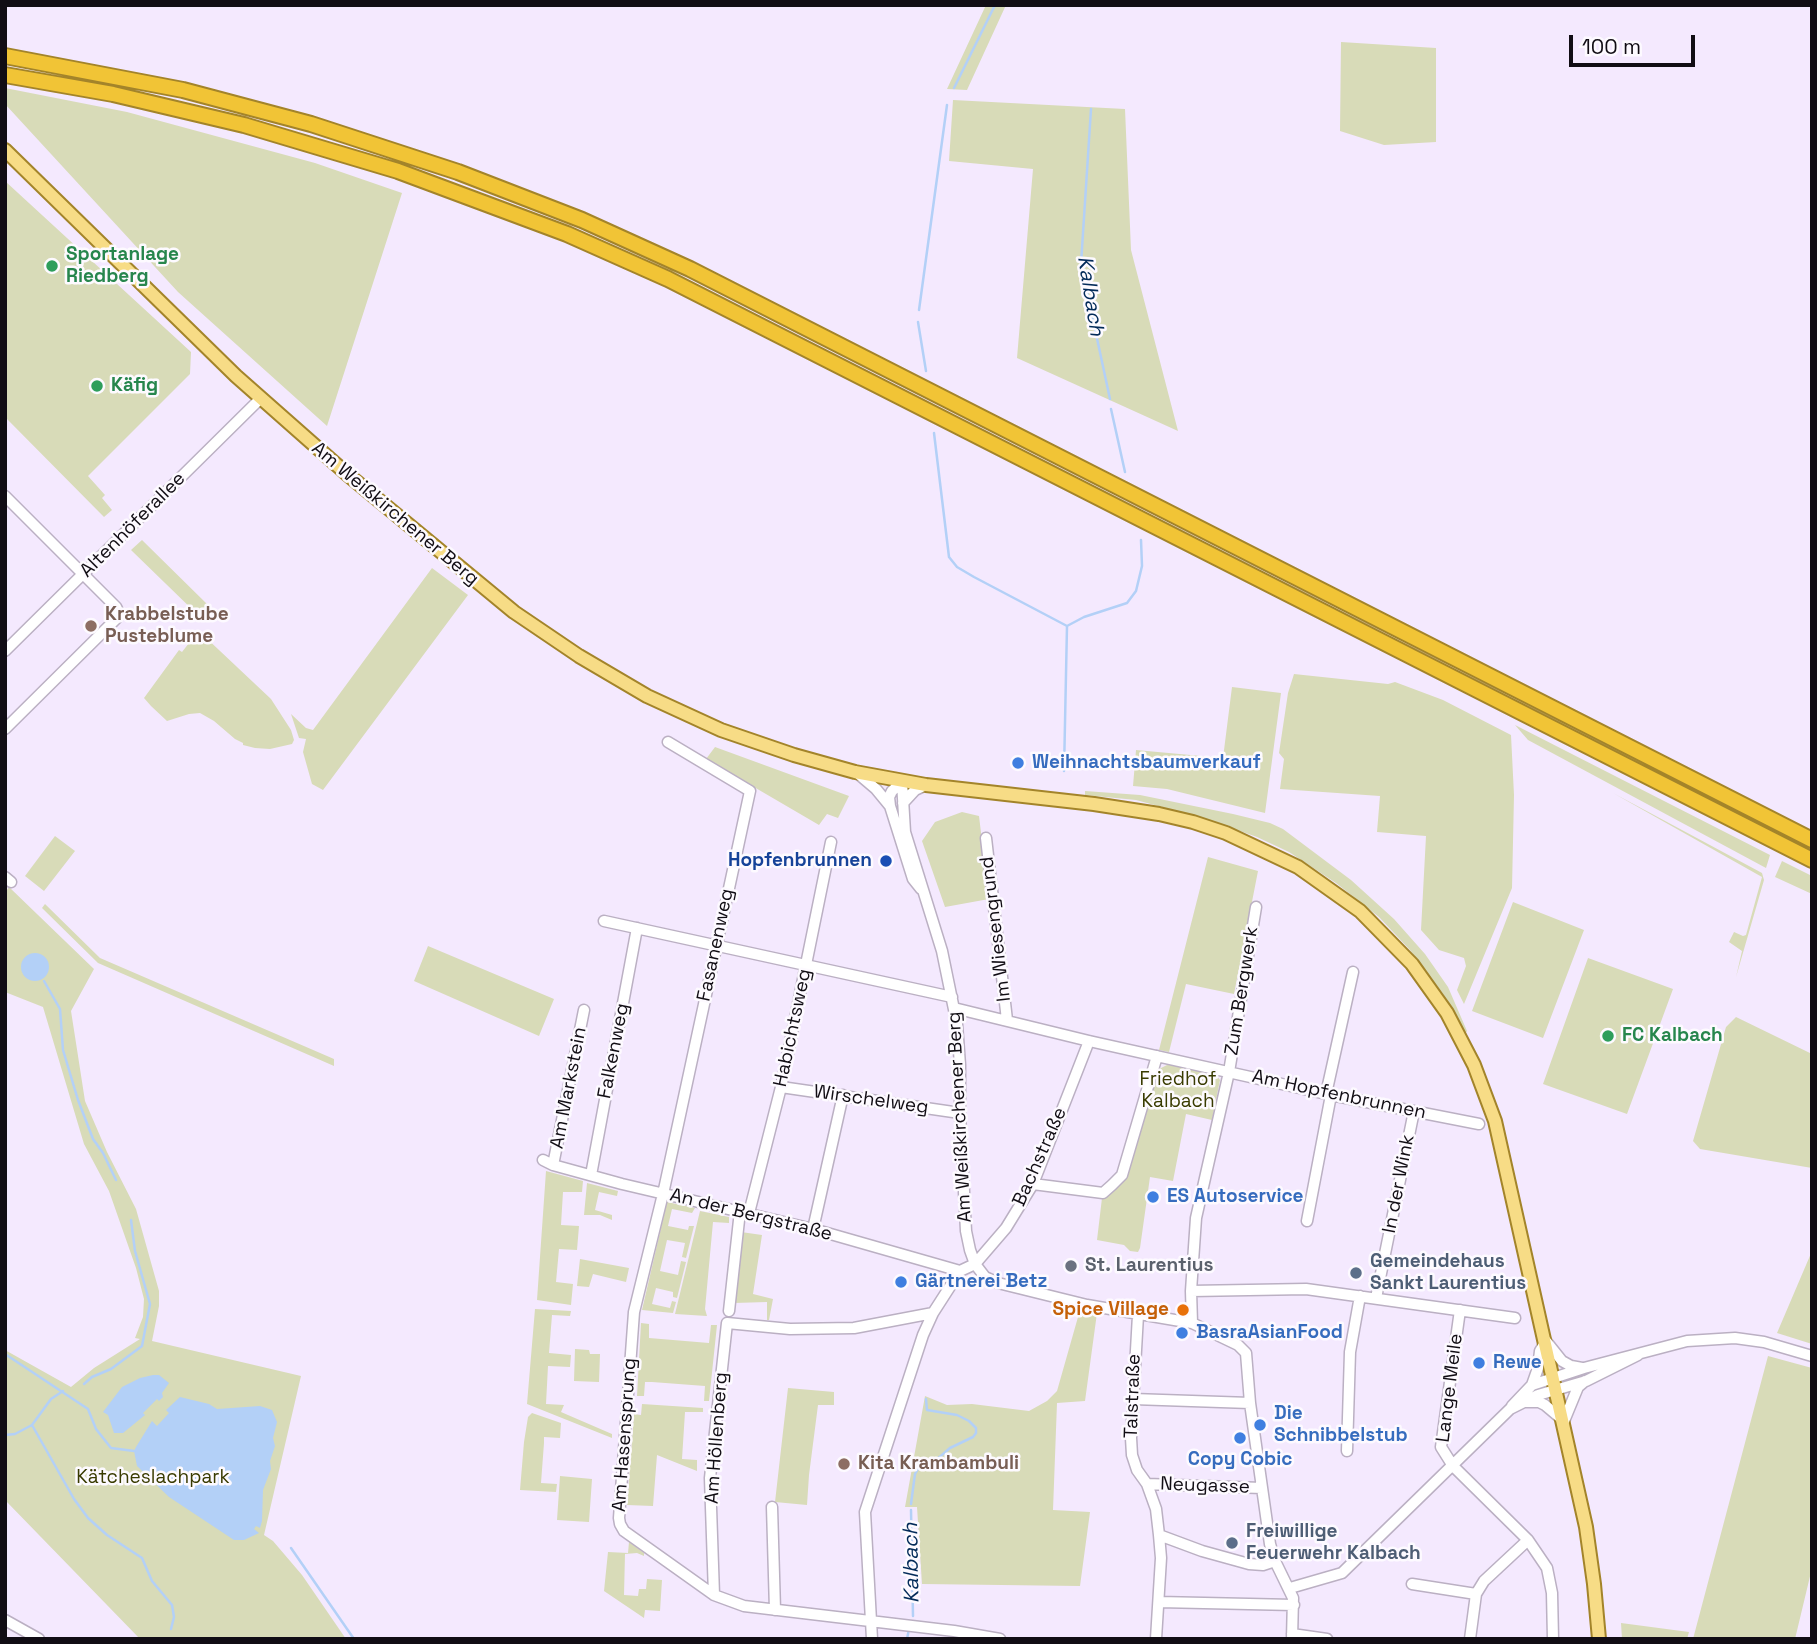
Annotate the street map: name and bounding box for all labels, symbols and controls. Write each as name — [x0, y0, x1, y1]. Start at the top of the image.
scale bar — [1572, 21, 1698, 65]
text: 100 m — [1582, 33, 1641, 60]
place label: Sportanlage Riedberg — [66, 244, 179, 288]
water label: Kalbach — [1071, 254, 1109, 338]
marker: Sportanlage Riedberg — [44, 258, 60, 274]
place label: Käfig — [111, 375, 158, 397]
marker: Käfig — [89, 378, 105, 394]
street label: Am Weißkirchener Berg — [307, 437, 483, 591]
street label: Altenhöferallee — [76, 468, 190, 582]
place label: Krabbelstube Pusteblume — [105, 604, 229, 648]
marker: Krabbelstube Pusteblume — [83, 618, 99, 634]
place label: Weihnachtsbaumverkauf — [1032, 752, 1261, 774]
marker: Weihnachtsbaumverkauf — [1010, 755, 1026, 771]
place label: Hopfenbrunnen — [728, 850, 872, 872]
marker: Hopfenbrunnen — [878, 853, 894, 869]
street label: Im Wiesengrund — [976, 855, 1016, 1003]
street label: Fasanenweg — [693, 887, 739, 1003]
street label: Zum Bergwerk — [1221, 925, 1263, 1057]
street label: Habichtsweg — [769, 967, 817, 1089]
street label: Falkenweg — [594, 1001, 634, 1101]
street label: Am Weißkirchener Berg — [943, 1011, 977, 1223]
street label: Am Markstein — [546, 1025, 592, 1151]
place label: FC Kalbach — [1622, 1025, 1723, 1047]
marker: FC Kalbach — [1600, 1028, 1616, 1044]
street label: Am Hopfenbrunnen — [1250, 1065, 1428, 1125]
park label: Friedhof Kalbach — [1140, 1069, 1216, 1113]
street label: Wirschelweg — [812, 1081, 930, 1119]
street label: Bachstraße — [1008, 1104, 1072, 1210]
street label: In der Wink — [1378, 1133, 1420, 1235]
street label: An der Bergstraße — [668, 1184, 834, 1246]
place label: ES Autoservice — [1167, 1186, 1304, 1208]
marker: ES Autoservice — [1145, 1189, 1161, 1205]
place label: Gemeindehaus Sankt Laurentius — [1370, 1251, 1526, 1295]
place label: St. Laurentius — [1085, 1255, 1213, 1277]
marker: St. Laurentius — [1063, 1258, 1079, 1274]
marker: Gemeindehaus Sankt Laurentius — [1348, 1265, 1364, 1281]
place label: Gärtnerei Betz — [915, 1271, 1047, 1293]
marker: Gärtnerei Betz — [893, 1274, 909, 1290]
place label: Spice Village — [1053, 1299, 1169, 1321]
marker: Spice Village — [1175, 1302, 1191, 1318]
place label: BasraAsianFood — [1196, 1322, 1343, 1344]
marker: BasraAsianFood — [1174, 1325, 1190, 1341]
street label: Lange Meile — [1432, 1332, 1468, 1444]
place label: Rewe — [1493, 1352, 1542, 1374]
street label: Talstraße — [1120, 1353, 1146, 1439]
marker: Rewe — [1471, 1355, 1487, 1371]
street label: Am Hasensprung — [608, 1357, 642, 1513]
street label: Am Höllenberg — [701, 1371, 733, 1505]
place label: Die Schnibbelstub — [1274, 1403, 1408, 1447]
marker: Die Schnibbelstub — [1252, 1417, 1268, 1433]
marker: Copy Cobic — [1232, 1430, 1248, 1446]
place label: Copy Cobic — [1188, 1449, 1292, 1471]
place label: Kita Krambambuli — [858, 1453, 1019, 1475]
marker: Kita Krambambuli — [836, 1456, 852, 1472]
park label: Kätcheslachpark — [76, 1467, 230, 1489]
street label: Neugasse — [1160, 1473, 1250, 1499]
place label: Freiwillige Feuerwehr Kalbach — [1246, 1521, 1421, 1565]
water label: Kalbach — [899, 1522, 925, 1604]
marker: Freiwillige Feuerwehr Kalbach — [1224, 1535, 1240, 1551]

